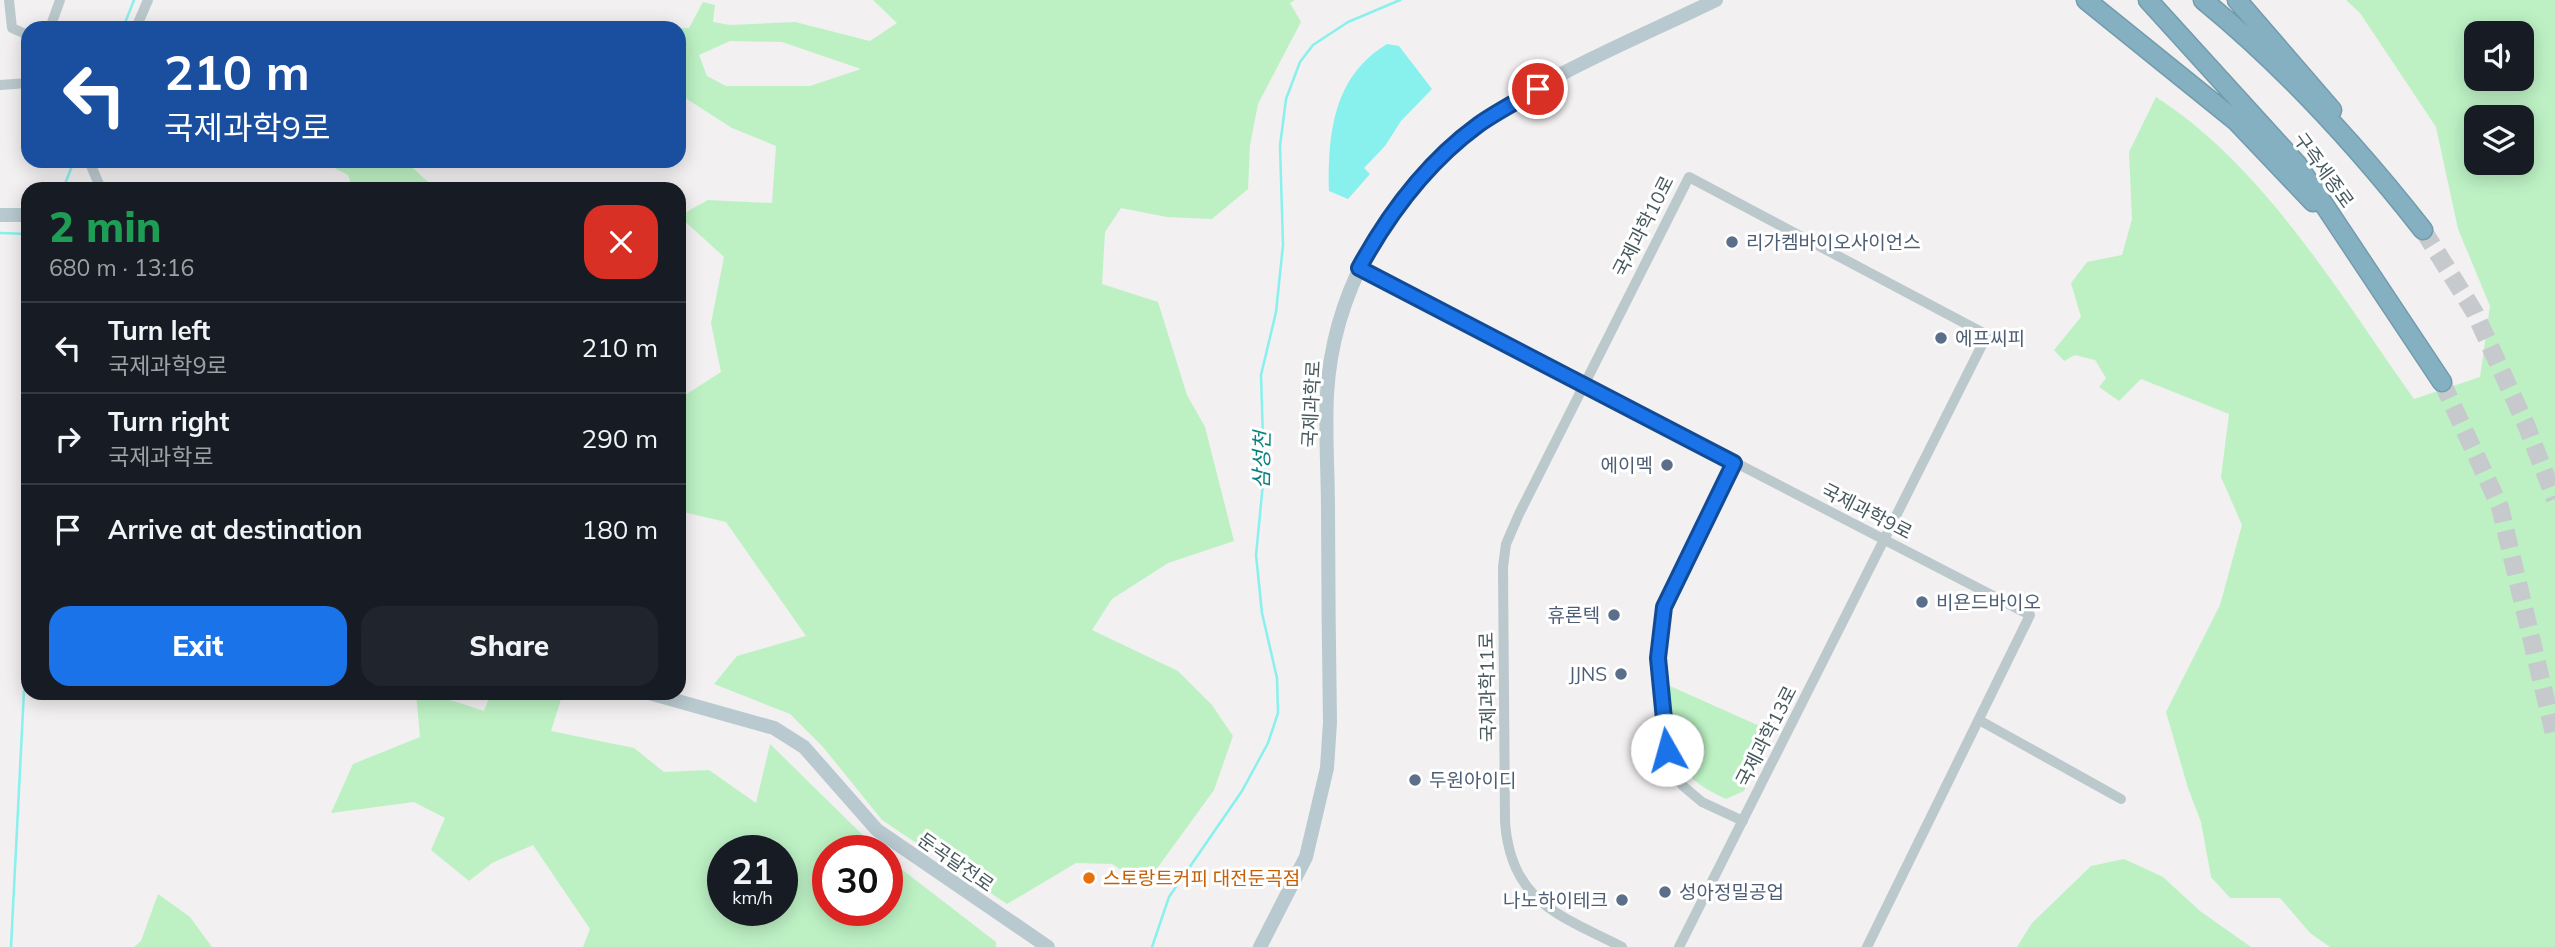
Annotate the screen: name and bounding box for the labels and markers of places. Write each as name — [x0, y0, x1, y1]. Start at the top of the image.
pin — [1508, 59, 1568, 119]
place label: 리가켐바이오사이언스 — [1746, 230, 1921, 254]
marker: 리가켐바이오사이언스 — [1724, 234, 1740, 250]
place label: 에프씨피 — [1955, 326, 2025, 350]
marker: 에프씨피 — [1933, 330, 1949, 346]
place label: 에이멕 — [1601, 453, 1653, 477]
marker: 에이멕 — [1659, 457, 1675, 473]
place label: 비욘드바이오 — [1936, 590, 2041, 614]
marker: 비욘드바이오 — [1914, 594, 1930, 610]
place label: 휴론텍 — [1548, 603, 1600, 627]
marker: 휴론텍 — [1606, 607, 1622, 623]
place label: JJNS — [1569, 662, 1607, 686]
marker: JJNS — [1613, 666, 1629, 682]
place label: 두원아이디 — [1429, 768, 1516, 792]
marker: 두원아이디 — [1407, 772, 1423, 788]
place label: 스토랑트커피 대전둔곡점 — [1103, 866, 1300, 890]
marker: 스토랑트커피 대전둔곡점 — [1081, 870, 1097, 886]
place label: 성아정밀공업 — [1679, 880, 1784, 904]
marker: 성아정밀공업 — [1657, 884, 1673, 900]
place label: 나노하이테크 — [1503, 888, 1608, 912]
marker: 나노하이테크 — [1614, 892, 1630, 908]

